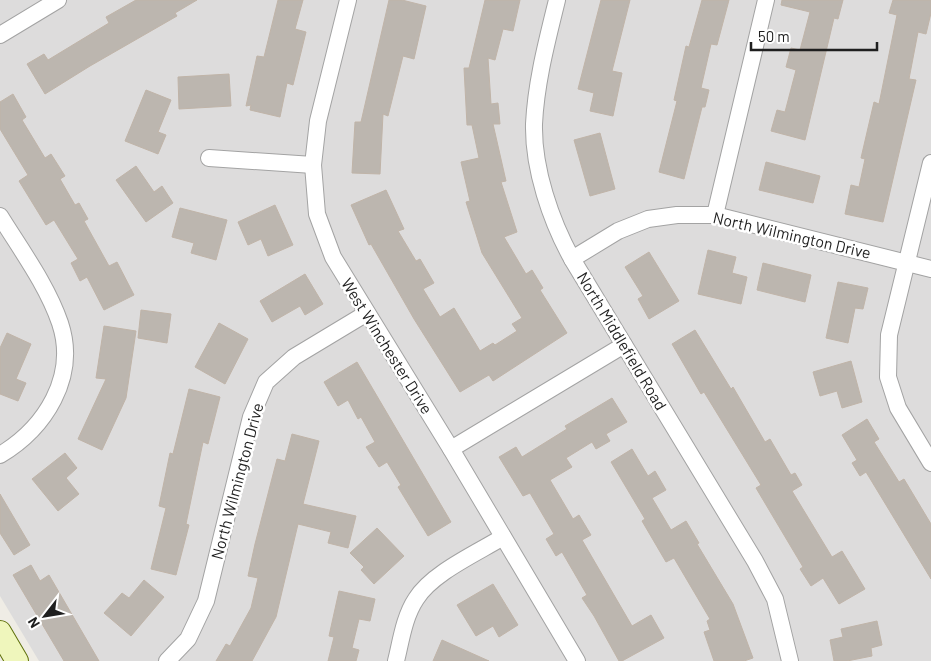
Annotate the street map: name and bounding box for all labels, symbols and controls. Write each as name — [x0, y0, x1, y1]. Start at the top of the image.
scale bar — [751, 20, 877, 52]
text: 50 m — [758, 27, 790, 45]
street label: North Wilmington Drive — [711, 207, 873, 262]
street label: North Middlefield Road — [574, 268, 671, 413]
street label: West Winchester Drive — [338, 274, 437, 417]
street label: North Wilmington Drive — [206, 401, 267, 561]
north arrow — [20, 591, 70, 641]
text: N — [24, 615, 43, 631]

